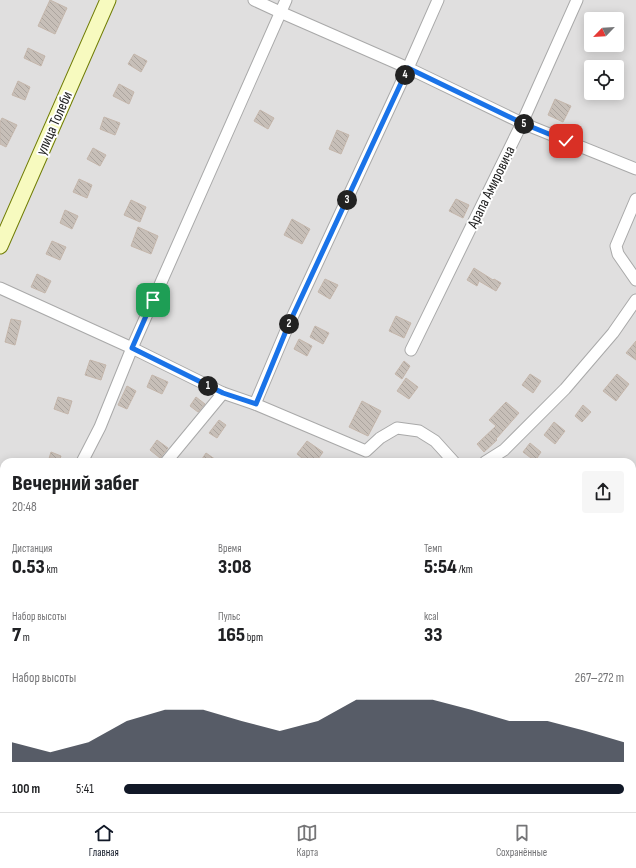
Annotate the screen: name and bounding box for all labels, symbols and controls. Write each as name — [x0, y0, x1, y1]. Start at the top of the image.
north arrow — [584, 12, 624, 52]
map controls — [584, 12, 624, 100]
button: locate — [584, 60, 624, 100]
pin: 4 — [395, 65, 415, 85]
text: 4 — [402, 68, 408, 81]
street label: улица Толеби — [32, 88, 77, 158]
pin: 5 — [514, 114, 534, 134]
text: 5 — [522, 117, 526, 130]
pin — [549, 124, 583, 158]
icon: check — [555, 130, 577, 152]
street label: Арапа Амировича — [463, 143, 520, 232]
pin: 3 — [337, 190, 357, 210]
text: 3 — [345, 193, 349, 206]
pin — [136, 283, 170, 317]
icon: arrive — [142, 289, 164, 311]
pin: 2 — [279, 314, 299, 334]
text: 2 — [287, 317, 291, 330]
pin: 1 — [198, 376, 218, 396]
text: 1 — [206, 379, 210, 392]
text: Вечерний забег — [12, 470, 139, 497]
button: share — [582, 471, 624, 513]
text: 20:48 — [12, 499, 37, 515]
text: Дистанция — [12, 542, 52, 555]
text: Время — [218, 542, 242, 555]
text: Темп — [424, 542, 442, 555]
text: 0.53 — [12, 555, 45, 579]
text: 3:08 — [218, 555, 252, 579]
text: 5:54 — [424, 555, 457, 579]
text: km — [45, 563, 58, 576]
text: /km — [457, 563, 473, 576]
text: Набор высоты — [12, 610, 66, 623]
text: Пульс — [218, 610, 240, 623]
text: kcal — [424, 610, 439, 623]
text: 7 — [12, 623, 21, 647]
text: 165 — [218, 623, 245, 647]
text: 33 — [424, 623, 442, 647]
text: m — [21, 631, 30, 644]
text: bpm — [245, 631, 263, 644]
text: Набор высоты — [12, 670, 76, 686]
text: 267–272 m — [575, 670, 624, 686]
text: 100 m — [12, 781, 40, 797]
text: 5:41 — [76, 781, 94, 797]
tab: Главная — [89, 822, 119, 859]
tab: Карта — [296, 822, 318, 859]
tab: Сохранённые — [496, 822, 547, 859]

